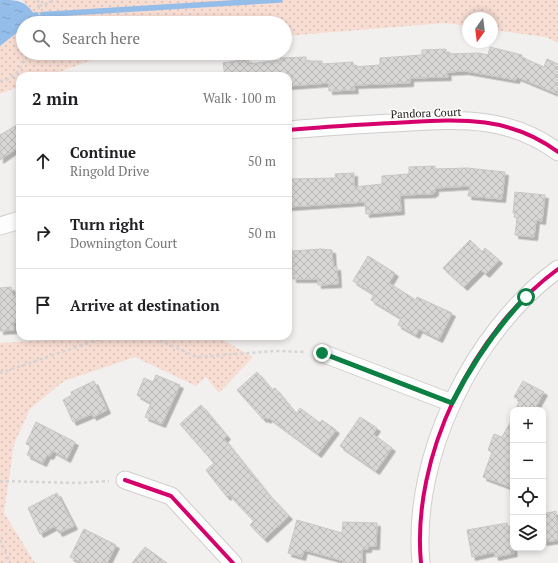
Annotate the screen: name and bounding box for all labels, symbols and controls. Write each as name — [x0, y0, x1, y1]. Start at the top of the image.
north arrow — [462, 12, 498, 48]
search box — [16, 16, 292, 60]
icon: search — [30, 27, 52, 49]
text: Search here — [62, 28, 140, 48]
text: 2 min — [32, 87, 79, 110]
text: Walk · 100 m — [203, 89, 276, 107]
street label: Pandora Court — [390, 105, 462, 121]
text: Continue — [70, 142, 136, 162]
icon: ahead — [32, 150, 54, 172]
text: 50 m — [248, 152, 276, 170]
text: Ringold Drive — [70, 162, 149, 180]
text: Turn right — [70, 214, 145, 234]
icon: right — [32, 222, 54, 244]
text: 50 m — [248, 224, 276, 242]
text: Downington Court — [70, 234, 177, 252]
route start — [517, 288, 535, 306]
icon: arrive — [32, 294, 54, 316]
text: Arrive at destination — [70, 295, 220, 315]
route end — [313, 344, 331, 362]
map controls — [510, 407, 546, 551]
button: + — [510, 407, 546, 443]
button: − — [510, 443, 546, 479]
button: locate — [510, 479, 546, 515]
button: layers — [510, 515, 546, 551]

